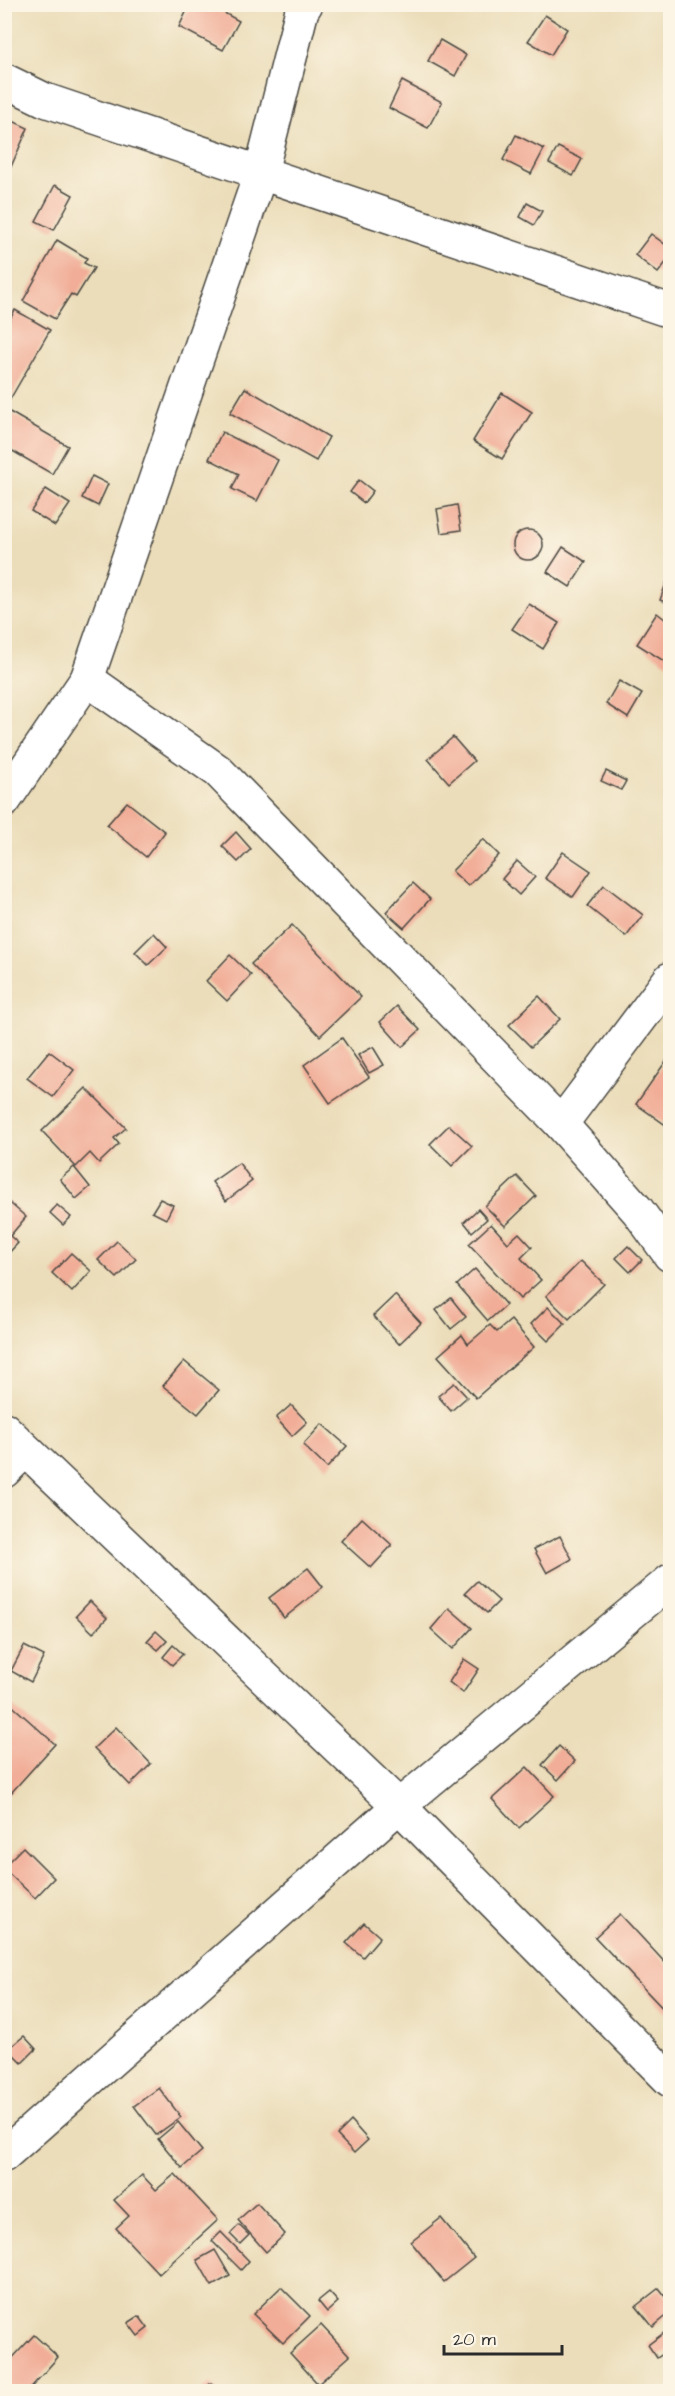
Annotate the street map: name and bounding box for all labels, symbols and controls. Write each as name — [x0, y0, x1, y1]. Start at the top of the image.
scale bar — [444, 2318, 562, 2356]
text: 20 m — [453, 2327, 496, 2352]

